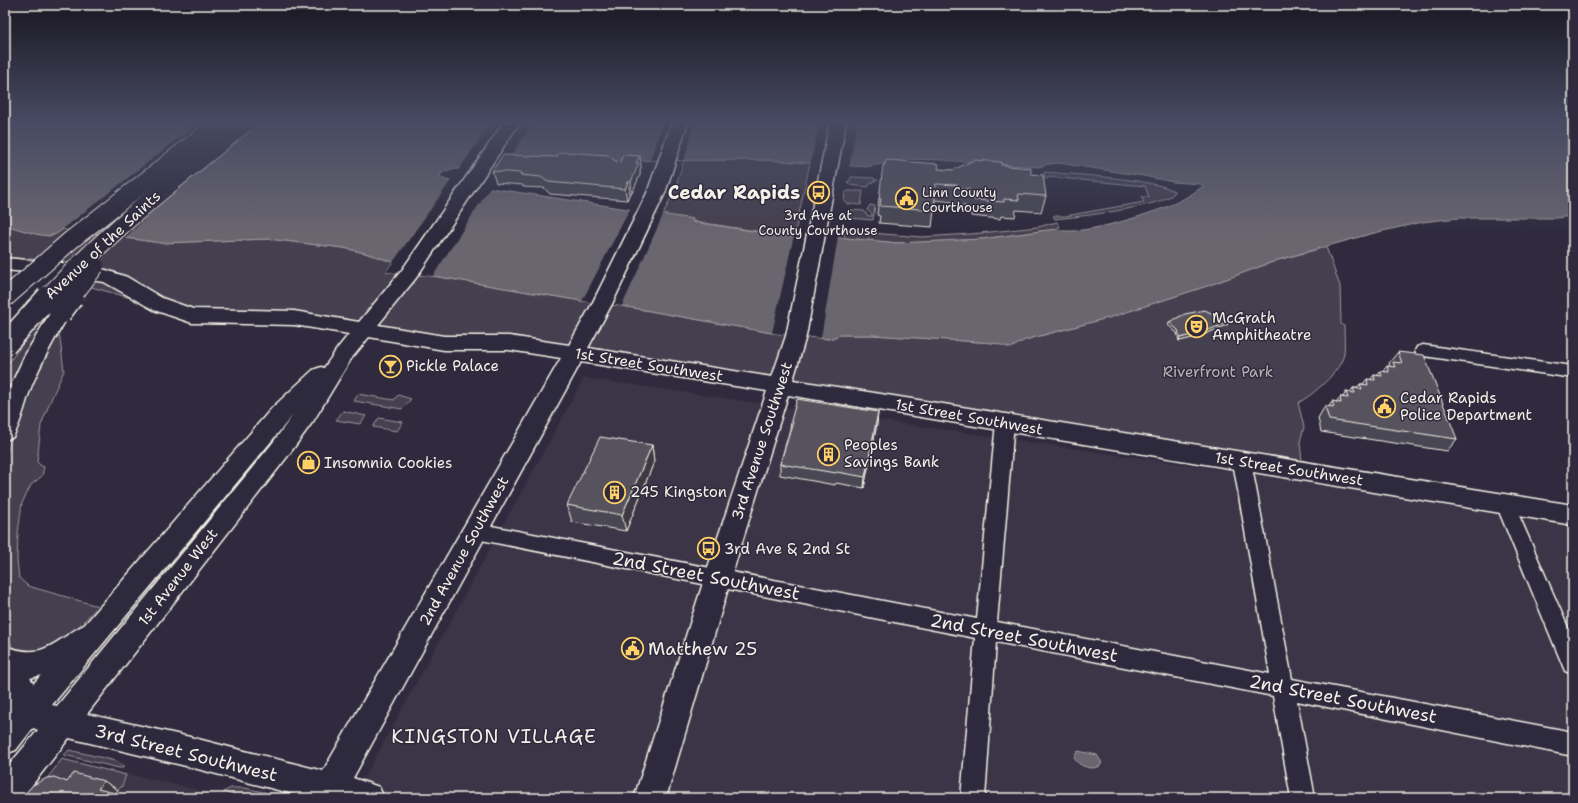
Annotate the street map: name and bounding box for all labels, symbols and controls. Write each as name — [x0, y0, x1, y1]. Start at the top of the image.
district label: Cedar Rapids — [668, 180, 800, 205]
bus stop icon: 3rd Ave at County Courthouse — [805, 180, 831, 206]
place label: Linn County Courthouse — [922, 184, 996, 216]
street label: Avenue of the Saints — [41, 186, 165, 304]
public building icon: Linn County Courthouse — [893, 186, 919, 212]
place label: 3rd Ave at County Courthouse — [758, 207, 878, 239]
place label: McGrath Amphitheatre — [1212, 308, 1311, 345]
theatre icon: McGrath Amphitheatre — [1183, 314, 1209, 340]
street label: 1st Street Southwest — [574, 343, 724, 387]
bar icon: Pickle Palace — [378, 353, 404, 379]
place label: Pickle Palace — [406, 356, 499, 376]
street label: 3rd Avenue Southwest — [727, 359, 797, 523]
park label: Riverfront Park — [1163, 362, 1273, 382]
place label: Cedar Rapids Police Department — [1400, 388, 1532, 425]
street label: 1st Street Southwest — [894, 394, 1044, 440]
public building icon: Cedar Rapids Police Department — [1372, 394, 1398, 420]
place label: Peoples Savings Bank — [844, 435, 939, 472]
building icon: Peoples Savings Bank — [816, 441, 842, 467]
street label: 1st Street Southwest — [1214, 447, 1364, 491]
shop icon: Insomnia Cookies — [296, 450, 322, 476]
place label: Insomnia Cookies — [324, 453, 452, 473]
street label: 2nd Avenue Southwest — [415, 473, 513, 629]
building icon: 245 Kingston — [601, 479, 627, 505]
place label: 245 Kingston — [630, 482, 727, 502]
street label: 1st Avenue West — [134, 524, 222, 630]
bus stop icon: 3rd Ave & 2nd St — [695, 536, 721, 562]
place label: 3rd Ave & 2nd St — [724, 539, 850, 559]
street label: 2nd Street Southwest — [610, 546, 802, 606]
street label: 2nd Street Southwest — [928, 608, 1120, 668]
public building icon: Matthew 25 — [619, 636, 645, 662]
place label: Matthew 25 — [648, 637, 757, 661]
street label: 2nd Street Southwest — [1247, 669, 1439, 729]
street label: 3rd Street Southwest — [92, 719, 280, 787]
district label: KINGSTON VILLAGE — [391, 724, 597, 749]

